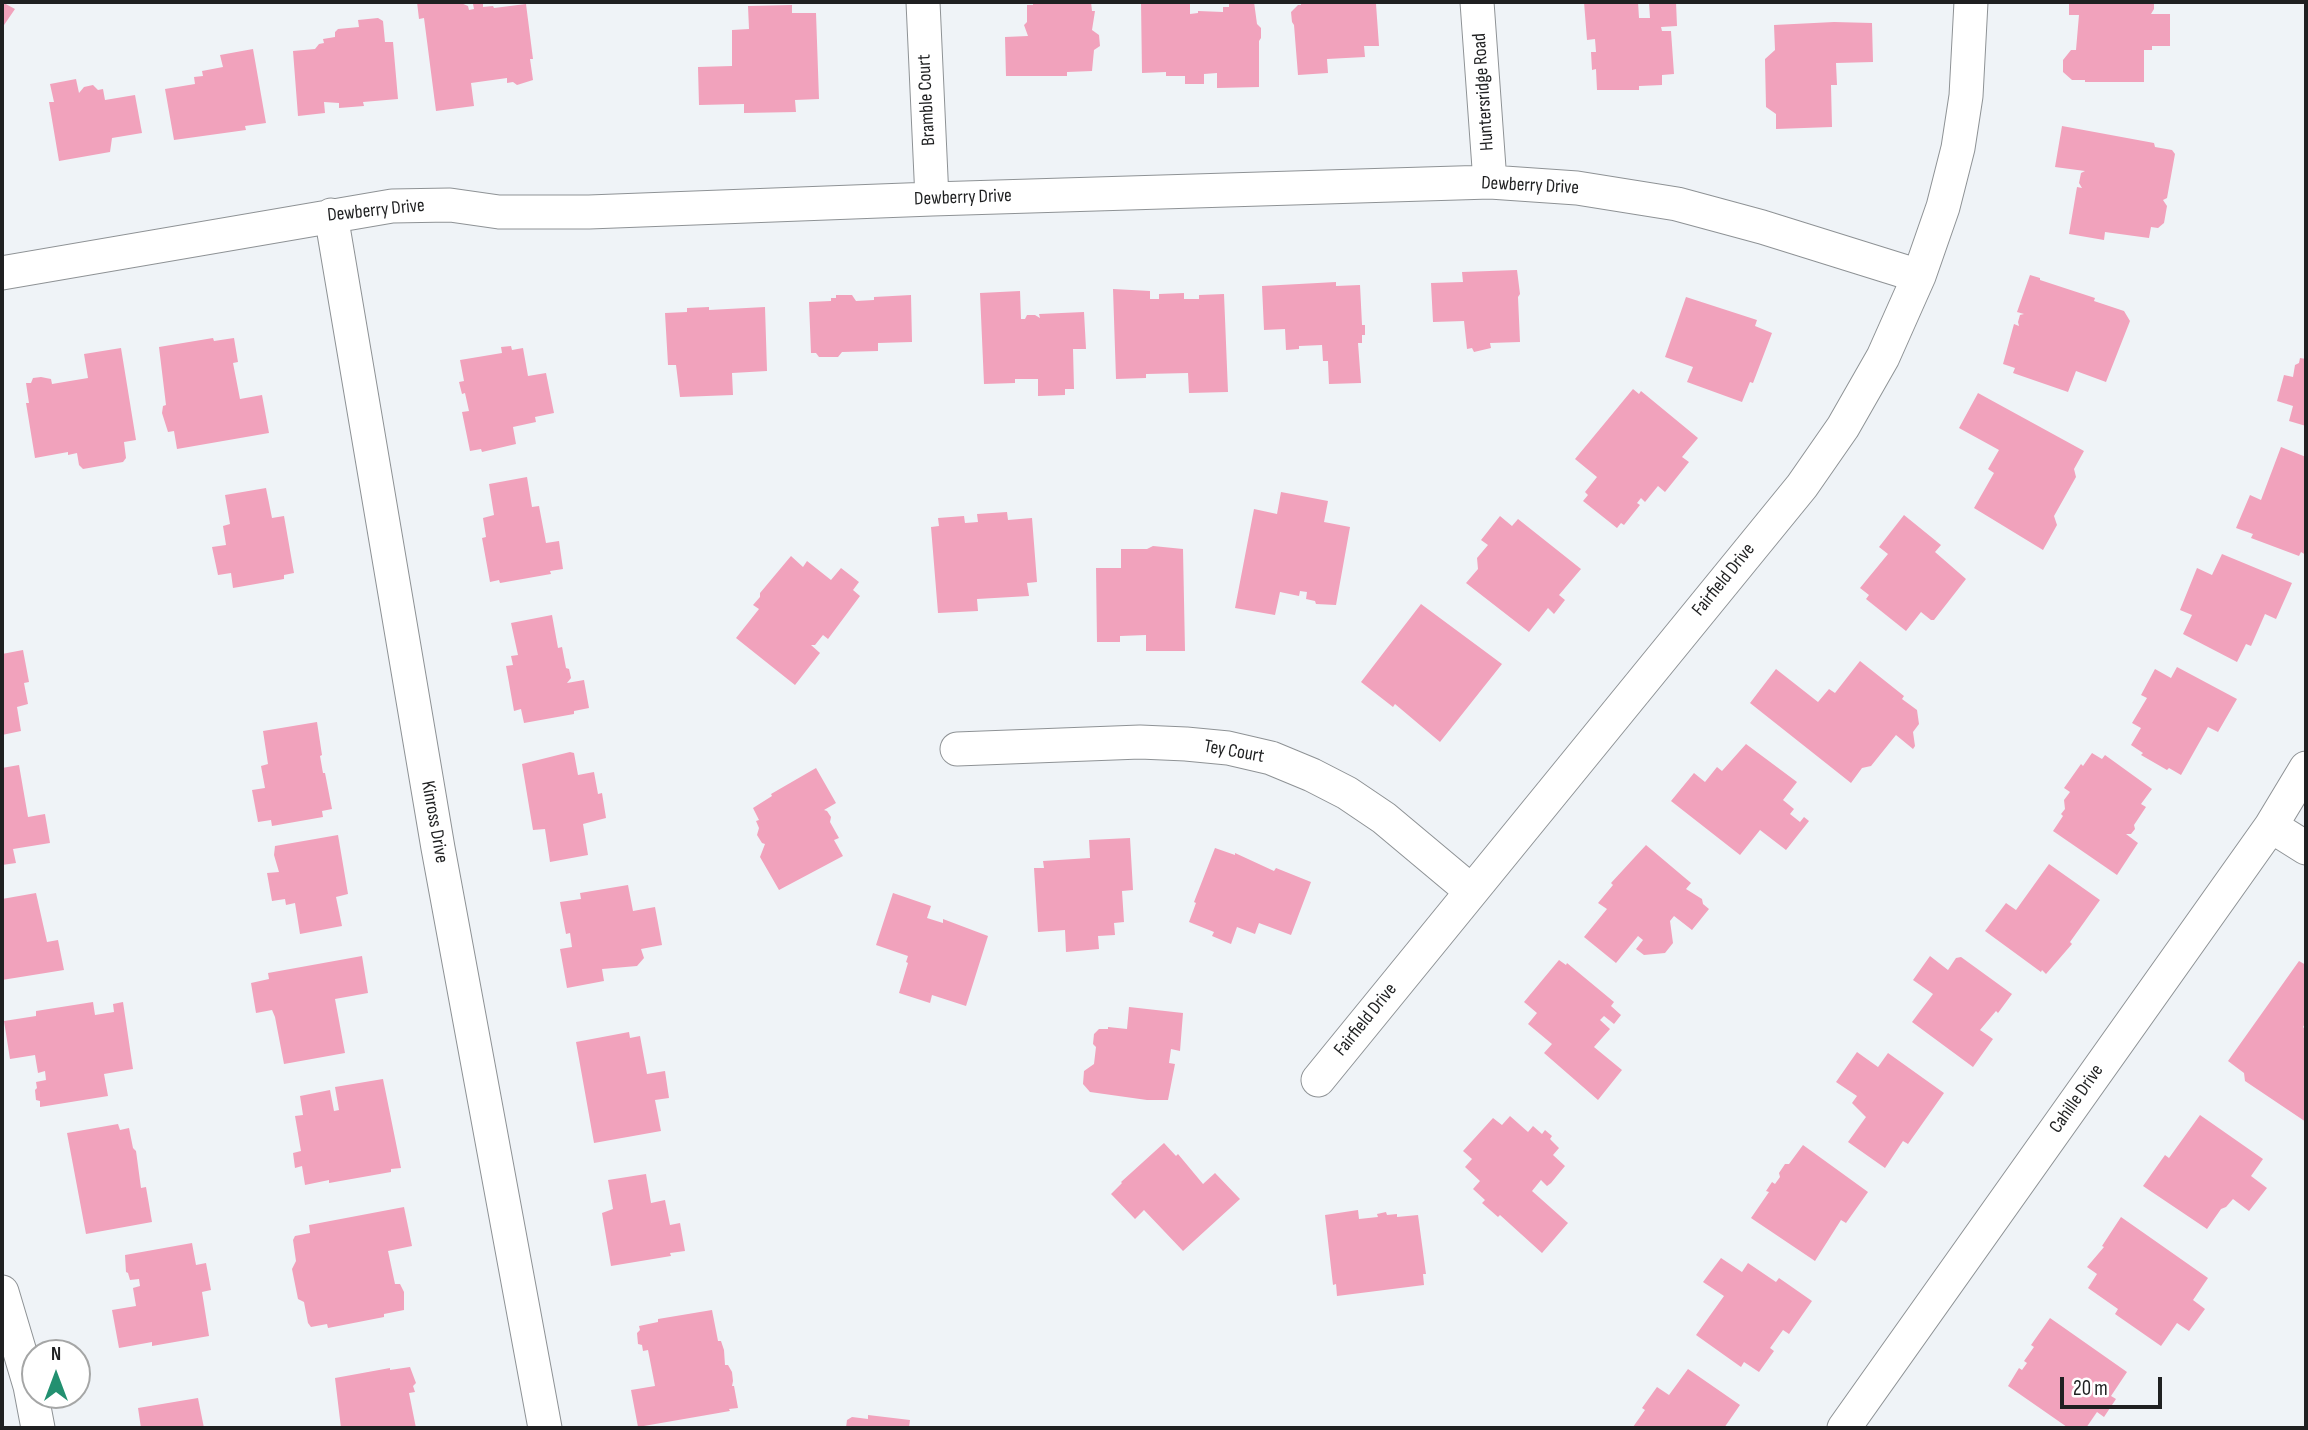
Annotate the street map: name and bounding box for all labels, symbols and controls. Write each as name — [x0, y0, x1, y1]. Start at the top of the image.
street label: Huntersridge Road — [1469, 32, 1499, 152]
street label: Bramble Court — [913, 54, 941, 146]
street label: Dewberry Drive — [1481, 172, 1579, 200]
street label: Dewberry Drive — [914, 185, 1012, 211]
street label: Dewberry Drive — [326, 195, 426, 227]
street label: Fairfield Drive — [1688, 539, 1760, 621]
street label: Tey Court — [1202, 736, 1266, 768]
street label: Kinross Drive — [416, 779, 452, 865]
street label: Fairfield Drive — [1330, 979, 1402, 1061]
street label: Cahille Drive — [2045, 1060, 2109, 1138]
north arrow — [21, 1339, 91, 1409]
text: N — [51, 1343, 61, 1366]
scale bar — [2063, 1364, 2164, 1408]
text: 20 m — [2073, 1376, 2108, 1401]

